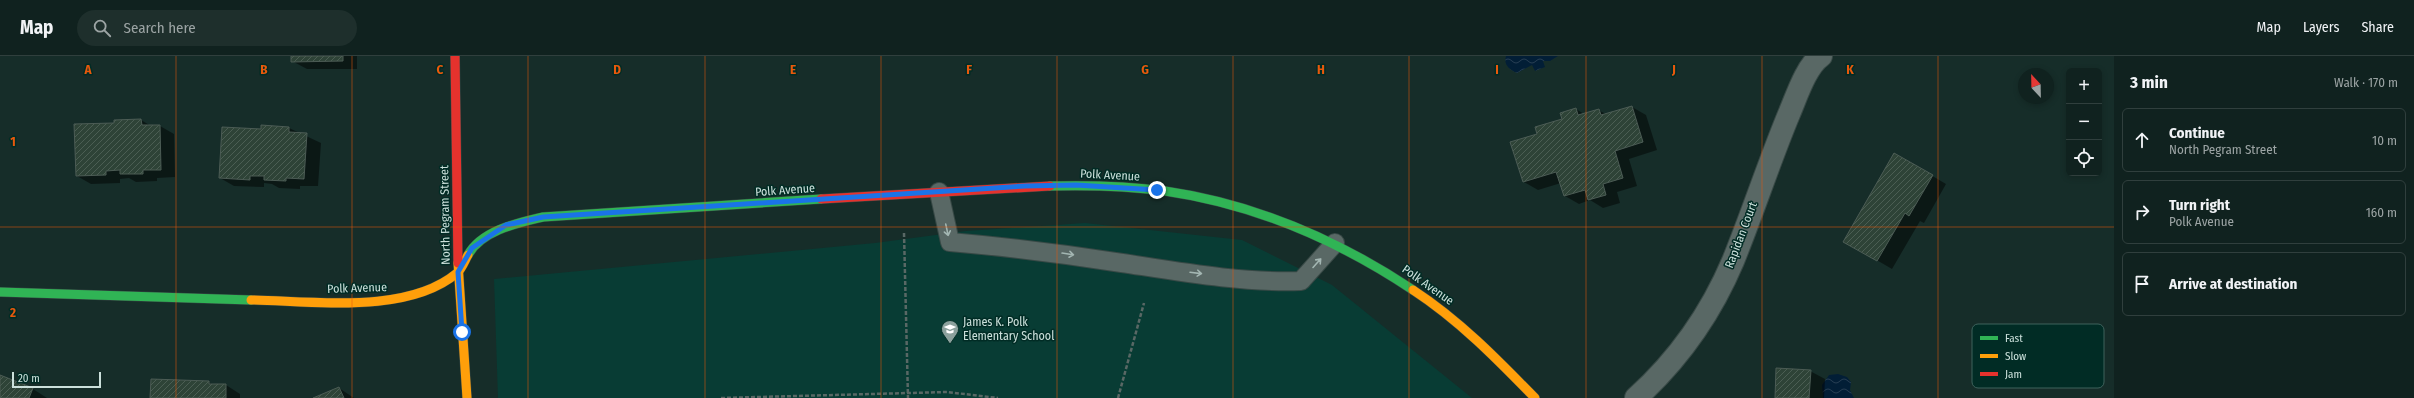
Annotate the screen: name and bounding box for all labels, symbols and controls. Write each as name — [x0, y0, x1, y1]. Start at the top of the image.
search box — [77, 10, 357, 46]
text: Map — [20, 16, 53, 39]
icon: search — [91, 17, 113, 39]
text: Search here — [123, 19, 196, 37]
text: Map — [2257, 19, 2281, 36]
text: Layers — [2303, 19, 2339, 36]
text: Share — [2361, 19, 2394, 36]
text: A — [83, 62, 92, 77]
text: B — [260, 62, 268, 77]
text: C — [437, 62, 444, 77]
text: D — [613, 62, 621, 77]
text: E — [790, 62, 796, 77]
text: F — [966, 62, 972, 77]
text: G — [1141, 62, 1149, 77]
text: H — [1317, 62, 1325, 77]
text: I — [1495, 62, 1499, 77]
text: J — [1671, 62, 1676, 77]
text: K — [1846, 62, 1854, 77]
north arrow — [2018, 68, 2054, 104]
map controls — [2066, 68, 2102, 176]
button: + — [2066, 68, 2102, 104]
text: 3 min — [2130, 72, 2168, 93]
text: Walk · 170 m — [2334, 75, 2398, 90]
button: − — [2066, 104, 2102, 140]
text: Continue — [2169, 124, 2225, 142]
icon: ahead — [2131, 129, 2153, 151]
text: 10 m — [2372, 133, 2397, 148]
text: 1 — [10, 134, 16, 149]
button: locate — [2066, 140, 2102, 176]
text: North Pegram Street — [2169, 142, 2277, 157]
street label: North Pegram Street — [437, 165, 453, 265]
street label: Polk Avenue — [1080, 166, 1140, 184]
street label: Polk Avenue — [755, 181, 815, 199]
route end — [1148, 181, 1166, 199]
text: Turn right — [2169, 196, 2230, 214]
street label: Rapidan Court — [1722, 200, 1760, 270]
icon: right — [2131, 201, 2153, 223]
text: 160 m — [2366, 205, 2397, 220]
text: Polk Avenue — [2169, 214, 2234, 229]
one-way arrow — [944, 224, 952, 237]
one-way arrow — [1061, 250, 1074, 258]
one-way arrow — [1313, 257, 1322, 268]
street label: Polk Avenue — [1399, 262, 1457, 308]
one-way arrow — [1189, 269, 1202, 277]
icon: arrive — [2131, 273, 2153, 295]
text: Arrive at destination — [2169, 275, 2297, 293]
street label: Polk Avenue — [327, 280, 387, 296]
text: 2 — [9, 305, 16, 320]
place label: James K. Polk Elementary School — [963, 315, 1054, 343]
school or university icon: James K. Polk Elementary School — [940, 319, 960, 344]
route start — [453, 323, 471, 341]
legend — [1972, 324, 2104, 388]
text: Fast — [2005, 332, 2023, 345]
text: Slow — [2005, 350, 2026, 363]
text: Jam — [2005, 368, 2022, 381]
scale bar — [12, 370, 101, 389]
text: 20 m — [18, 372, 40, 385]

